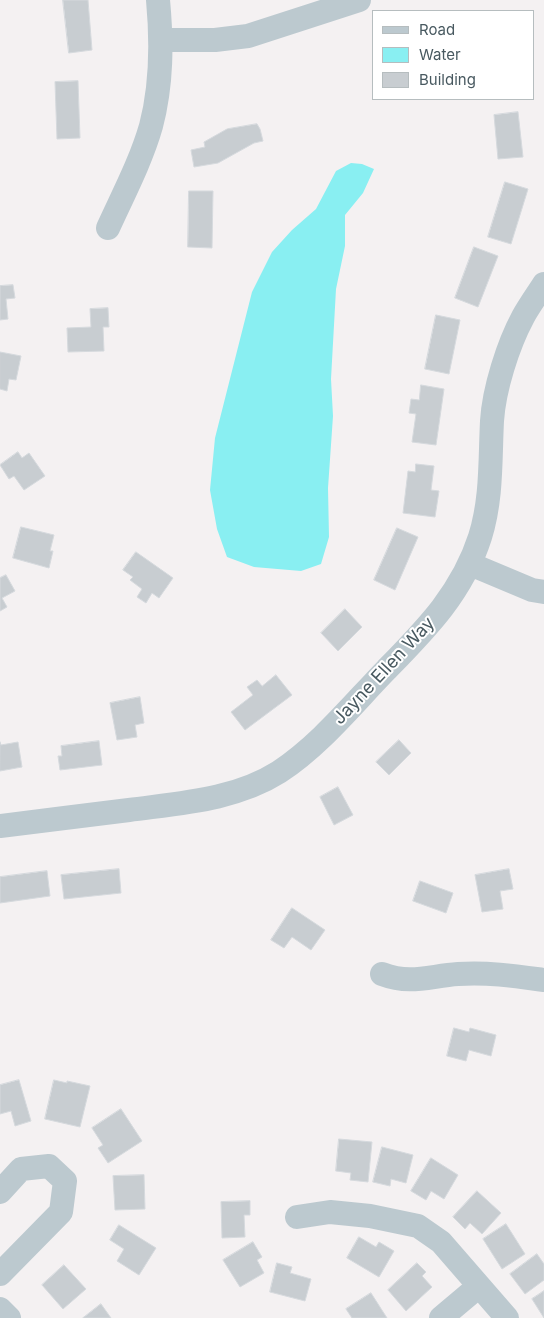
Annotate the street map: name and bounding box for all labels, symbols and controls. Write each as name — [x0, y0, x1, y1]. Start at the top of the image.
legend — [372, 10, 534, 100]
text: Road — [419, 20, 455, 39]
text: Water — [419, 45, 461, 64]
text: Building — [419, 70, 476, 89]
street label: Jayne Ellen Way — [329, 613, 439, 729]

